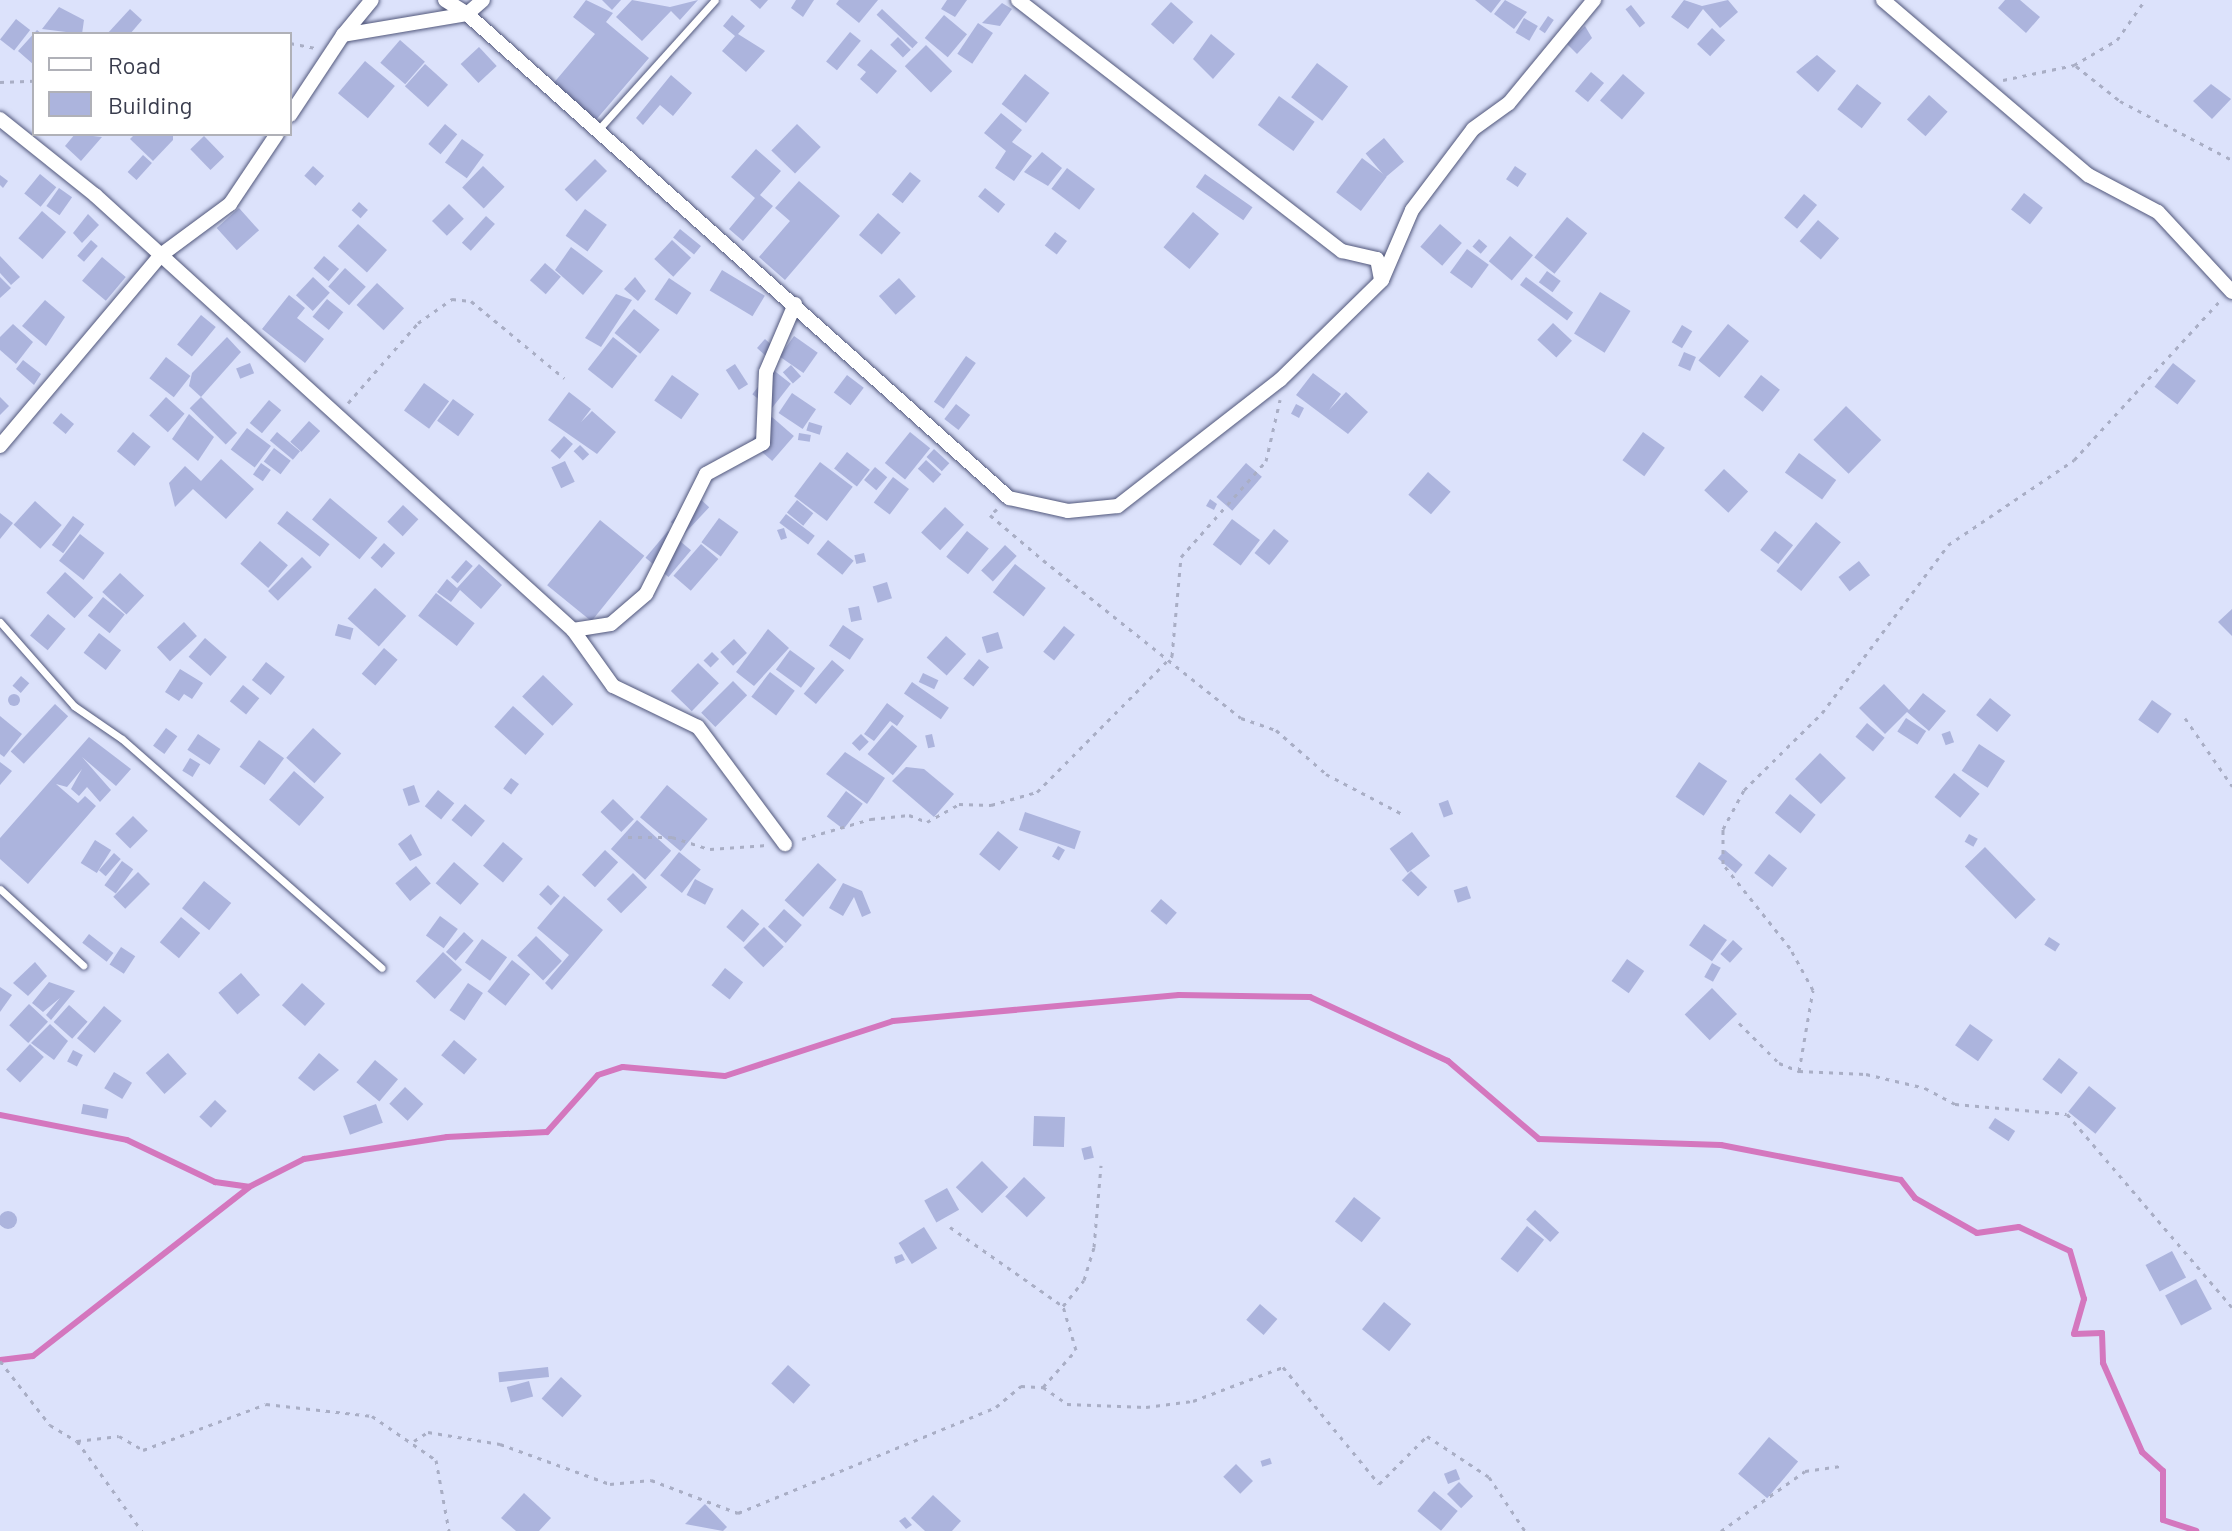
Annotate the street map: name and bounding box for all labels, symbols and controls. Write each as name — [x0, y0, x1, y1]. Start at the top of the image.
legend — [32, 32, 292, 136]
text: Road — [108, 50, 161, 79]
text: Building — [108, 90, 192, 119]

